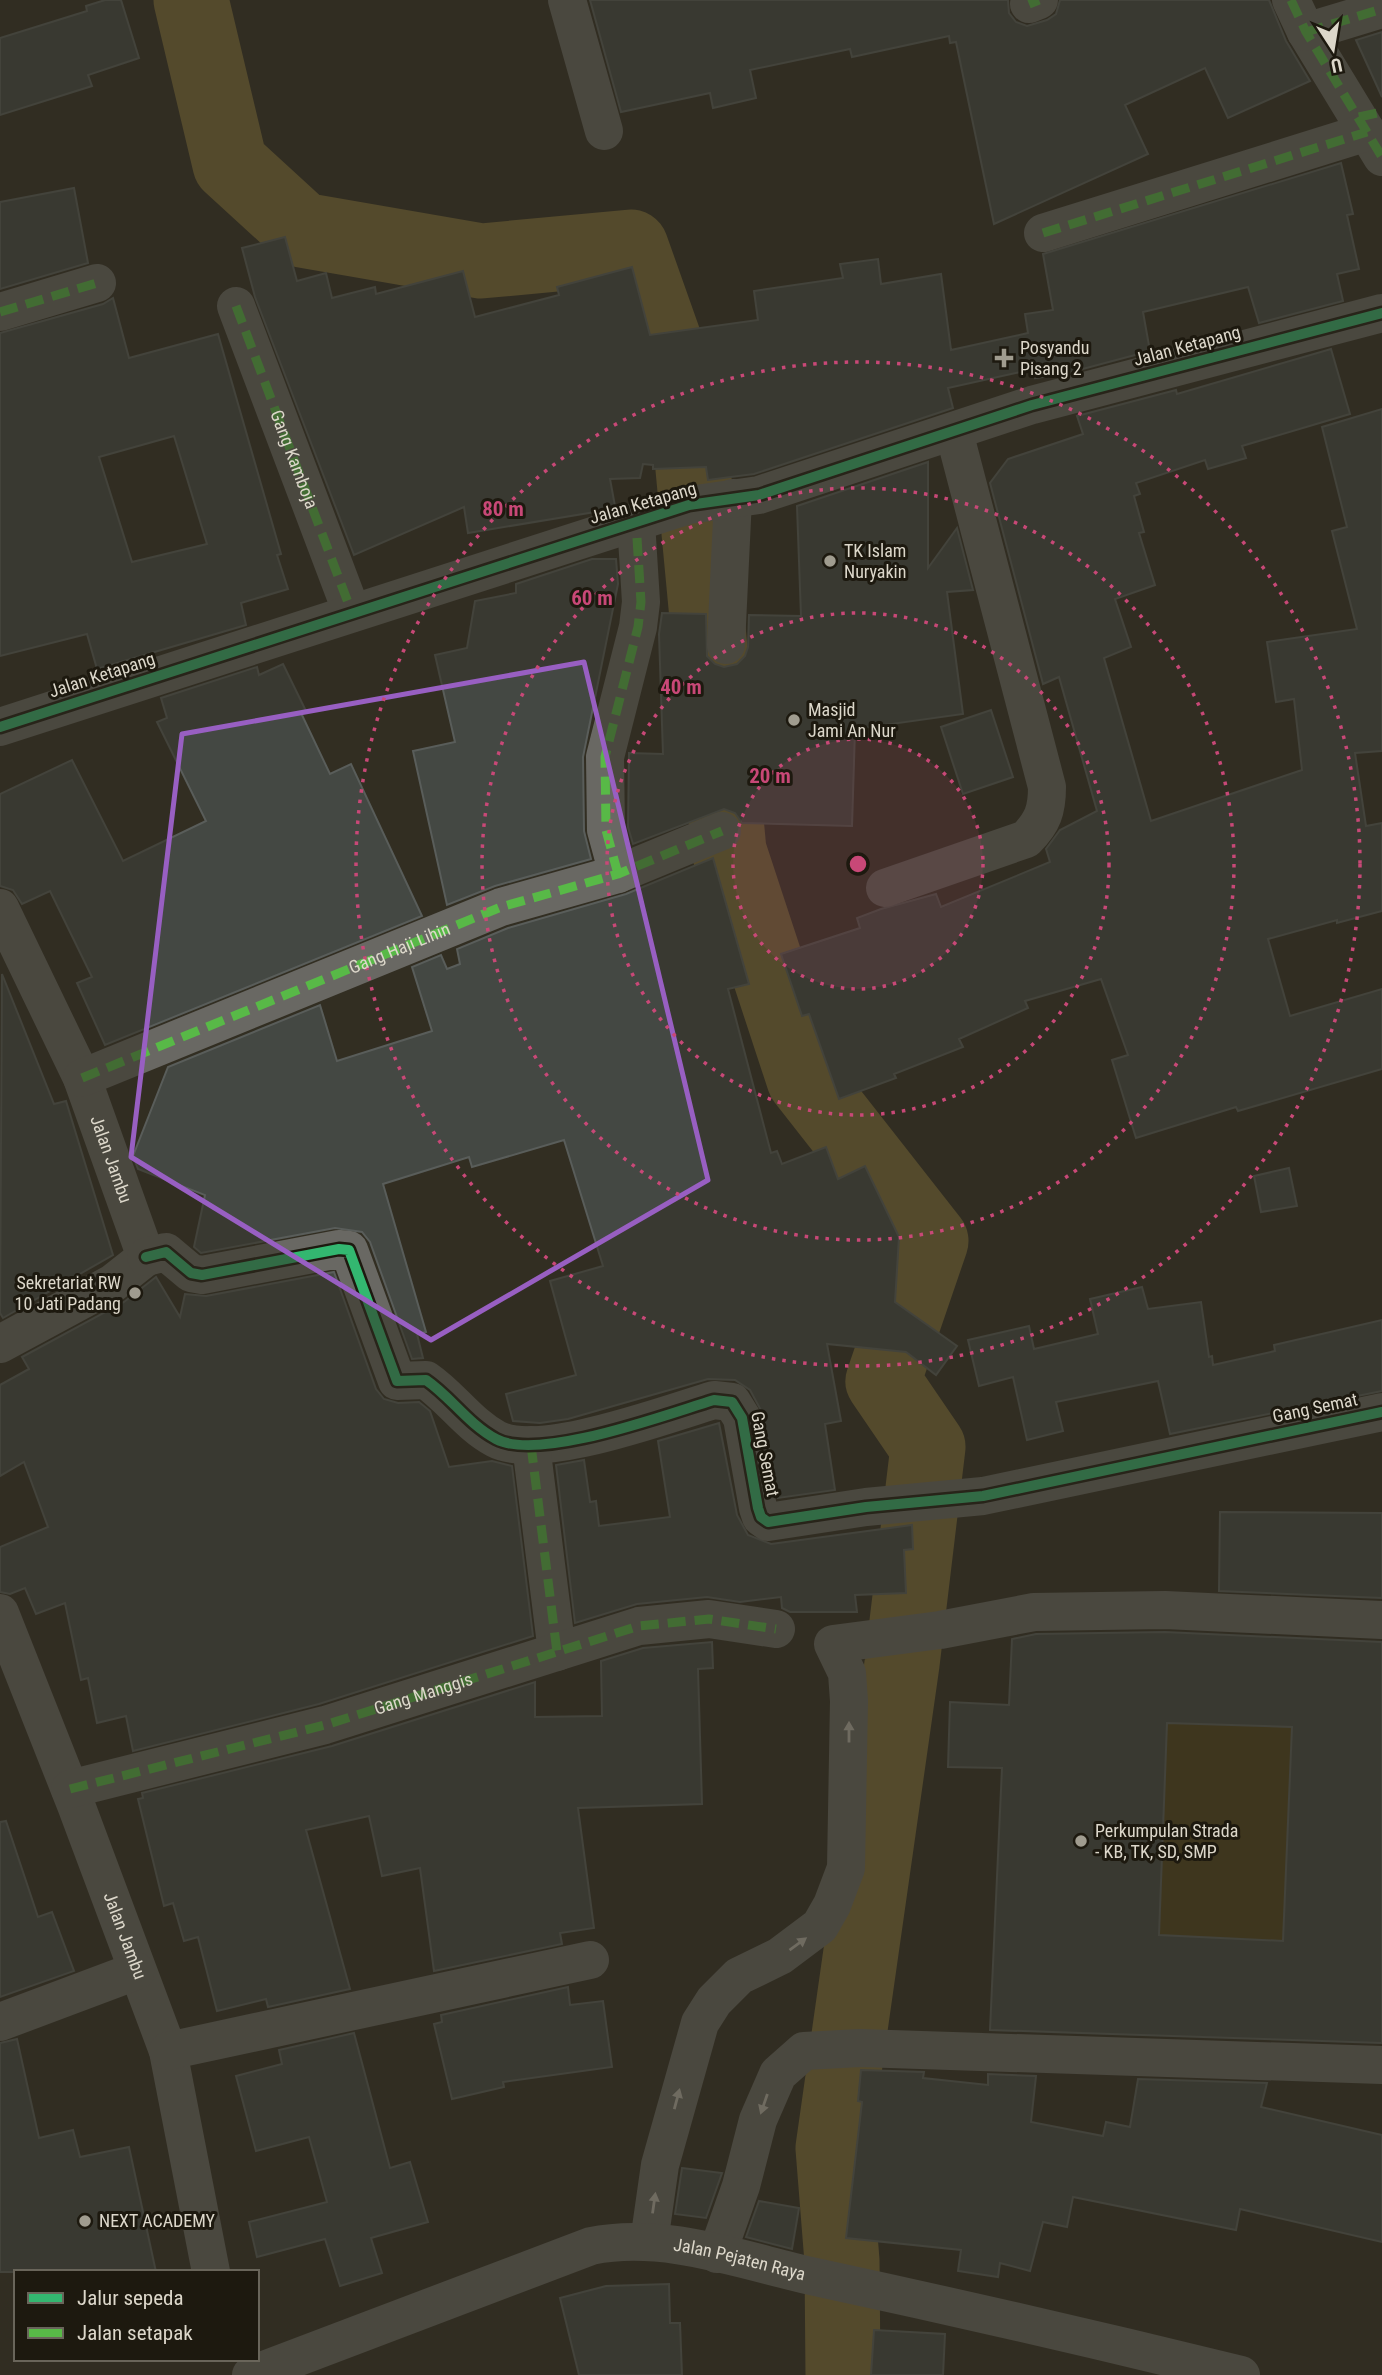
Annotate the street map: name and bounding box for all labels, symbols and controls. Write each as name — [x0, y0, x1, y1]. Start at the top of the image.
north arrow — [1298, 14, 1368, 84]
text: U — [1329, 53, 1344, 78]
street label: Jalan Ketapang — [1131, 321, 1243, 370]
place label: Posyandu Pisang 2 — [1020, 337, 1089, 379]
marker: Posyandu Pisang 2 — [994, 348, 1014, 368]
street label: Gang Kamboja — [266, 407, 323, 511]
street label: Jalan Ketapang — [587, 477, 699, 528]
text: 80 m — [482, 497, 524, 521]
place label: TK Islam Nuryakin — [844, 540, 906, 582]
marker: TK Islam Nuryakin — [822, 553, 838, 569]
text: 60 m — [571, 586, 613, 610]
street label: Jalan Ketapang — [46, 648, 157, 702]
text: 40 m — [660, 675, 702, 699]
place label: Masjid Jami An Nur — [808, 699, 896, 741]
marker: Masjid Jami An Nur — [786, 712, 802, 728]
text: 20 m — [749, 764, 791, 788]
centre of rings — [846, 852, 870, 876]
street label: Gang Haji Lihin — [346, 918, 453, 978]
street label: Jalan Jambu — [86, 1112, 137, 1206]
place label: Sekretariat RW 10 Jati Padang — [15, 1272, 121, 1314]
marker: Sekretariat RW 10 Jati Padang — [127, 1285, 143, 1301]
street label: Gang Semat — [1271, 1388, 1359, 1427]
street label: Gang Semat — [747, 1410, 784, 1498]
street label: Gang Manggis — [371, 1668, 475, 1719]
one-way arrow — [843, 1721, 855, 1743]
place label: Perkumpulan Strada - KB, TK, SD, SMP — [1095, 1820, 1238, 1862]
marker: Perkumpulan Strada - KB, TK, SD, SMP — [1073, 1833, 1089, 1849]
street label: Jalan Jambu — [99, 1889, 151, 1982]
one-way arrow — [789, 1936, 807, 1951]
one-way arrow — [672, 2088, 683, 2110]
one-way arrow — [758, 2094, 769, 2115]
one-way arrow — [649, 2192, 660, 2214]
place label: NEXT ACADEMY — [99, 2210, 216, 2231]
marker: NEXT ACADEMY — [77, 2213, 93, 2229]
street label: Jalan Pejaten Raya — [672, 2234, 808, 2284]
legend — [14, 2270, 259, 2361]
text: Jalur sepeda — [77, 2286, 184, 2310]
text: Jalan setapak — [77, 2321, 193, 2345]

